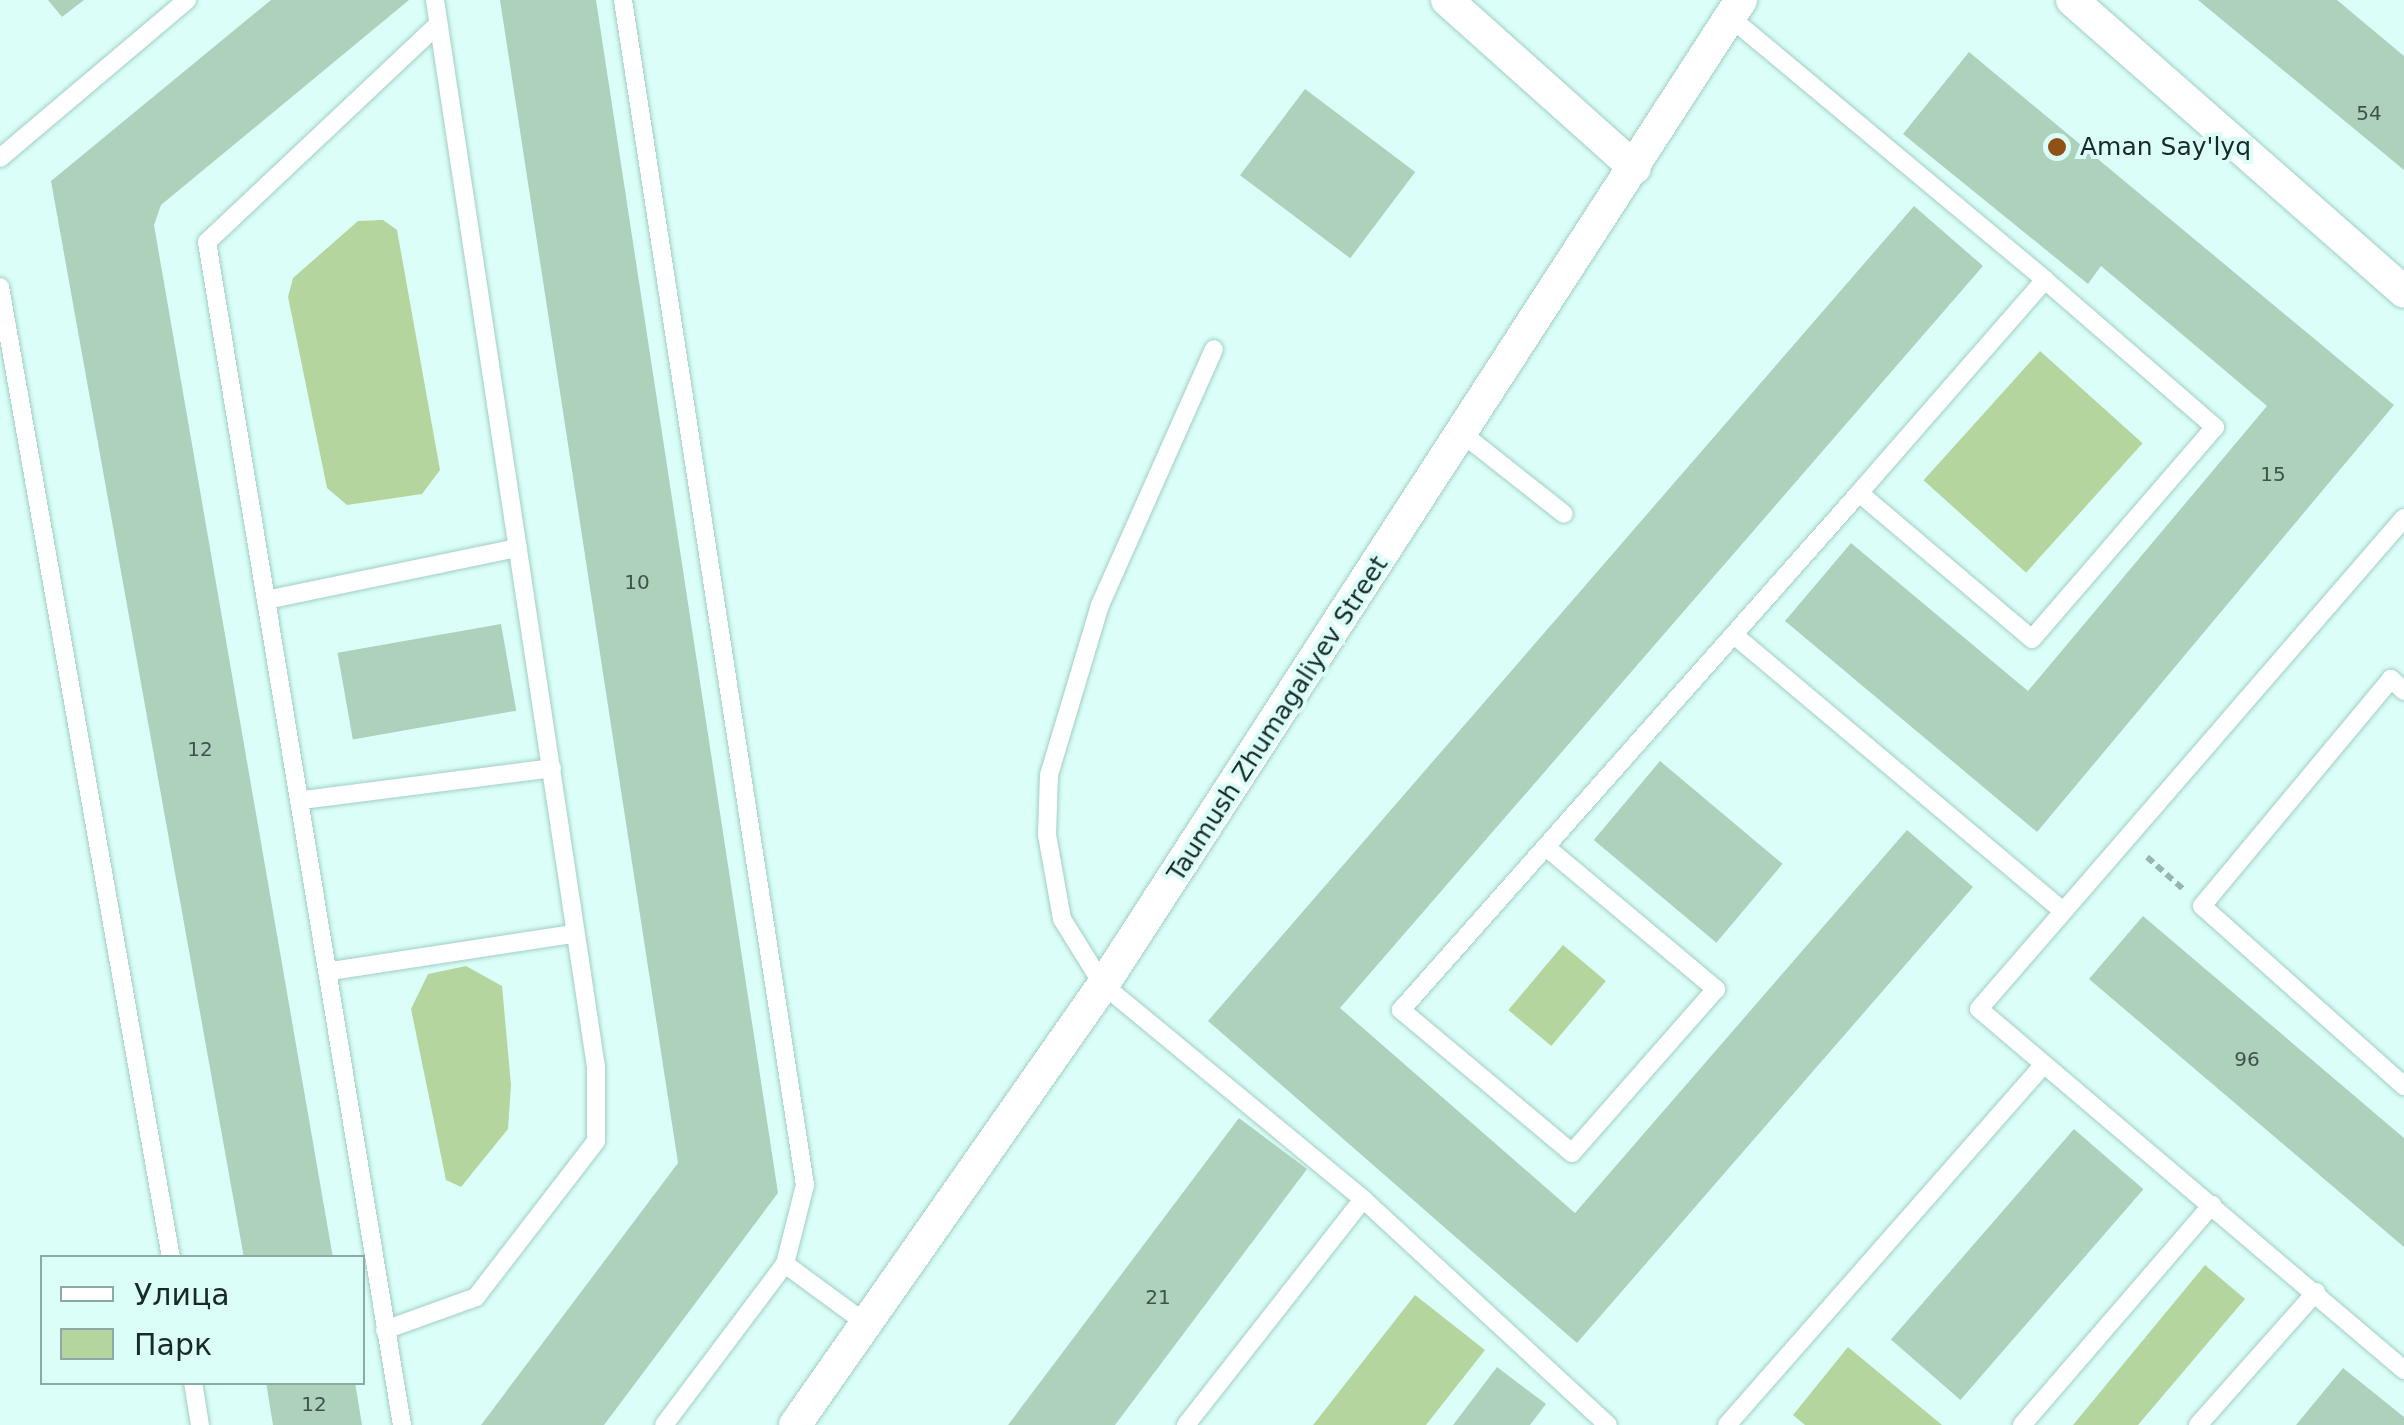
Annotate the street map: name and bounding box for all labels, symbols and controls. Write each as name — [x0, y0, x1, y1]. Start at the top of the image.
house number: 54 — [2356, 101, 2382, 125]
place label: Aman Say'lyq — [2080, 132, 2251, 162]
marker: Aman Say'lyq — [2044, 134, 2070, 160]
house number: 15 — [2260, 462, 2286, 486]
street label: Taumush Zhumagaliyev Street — [1161, 551, 1395, 887]
house number: 10 — [624, 570, 650, 594]
house number: 12 — [187, 737, 213, 761]
house number: 96 — [2234, 1047, 2260, 1071]
legend — [40, 1255, 365, 1385]
text: Улица — [134, 1277, 230, 1312]
house number: 21 — [1145, 1285, 1171, 1309]
text: Парк — [134, 1327, 212, 1362]
house number: 12 — [301, 1392, 327, 1416]

